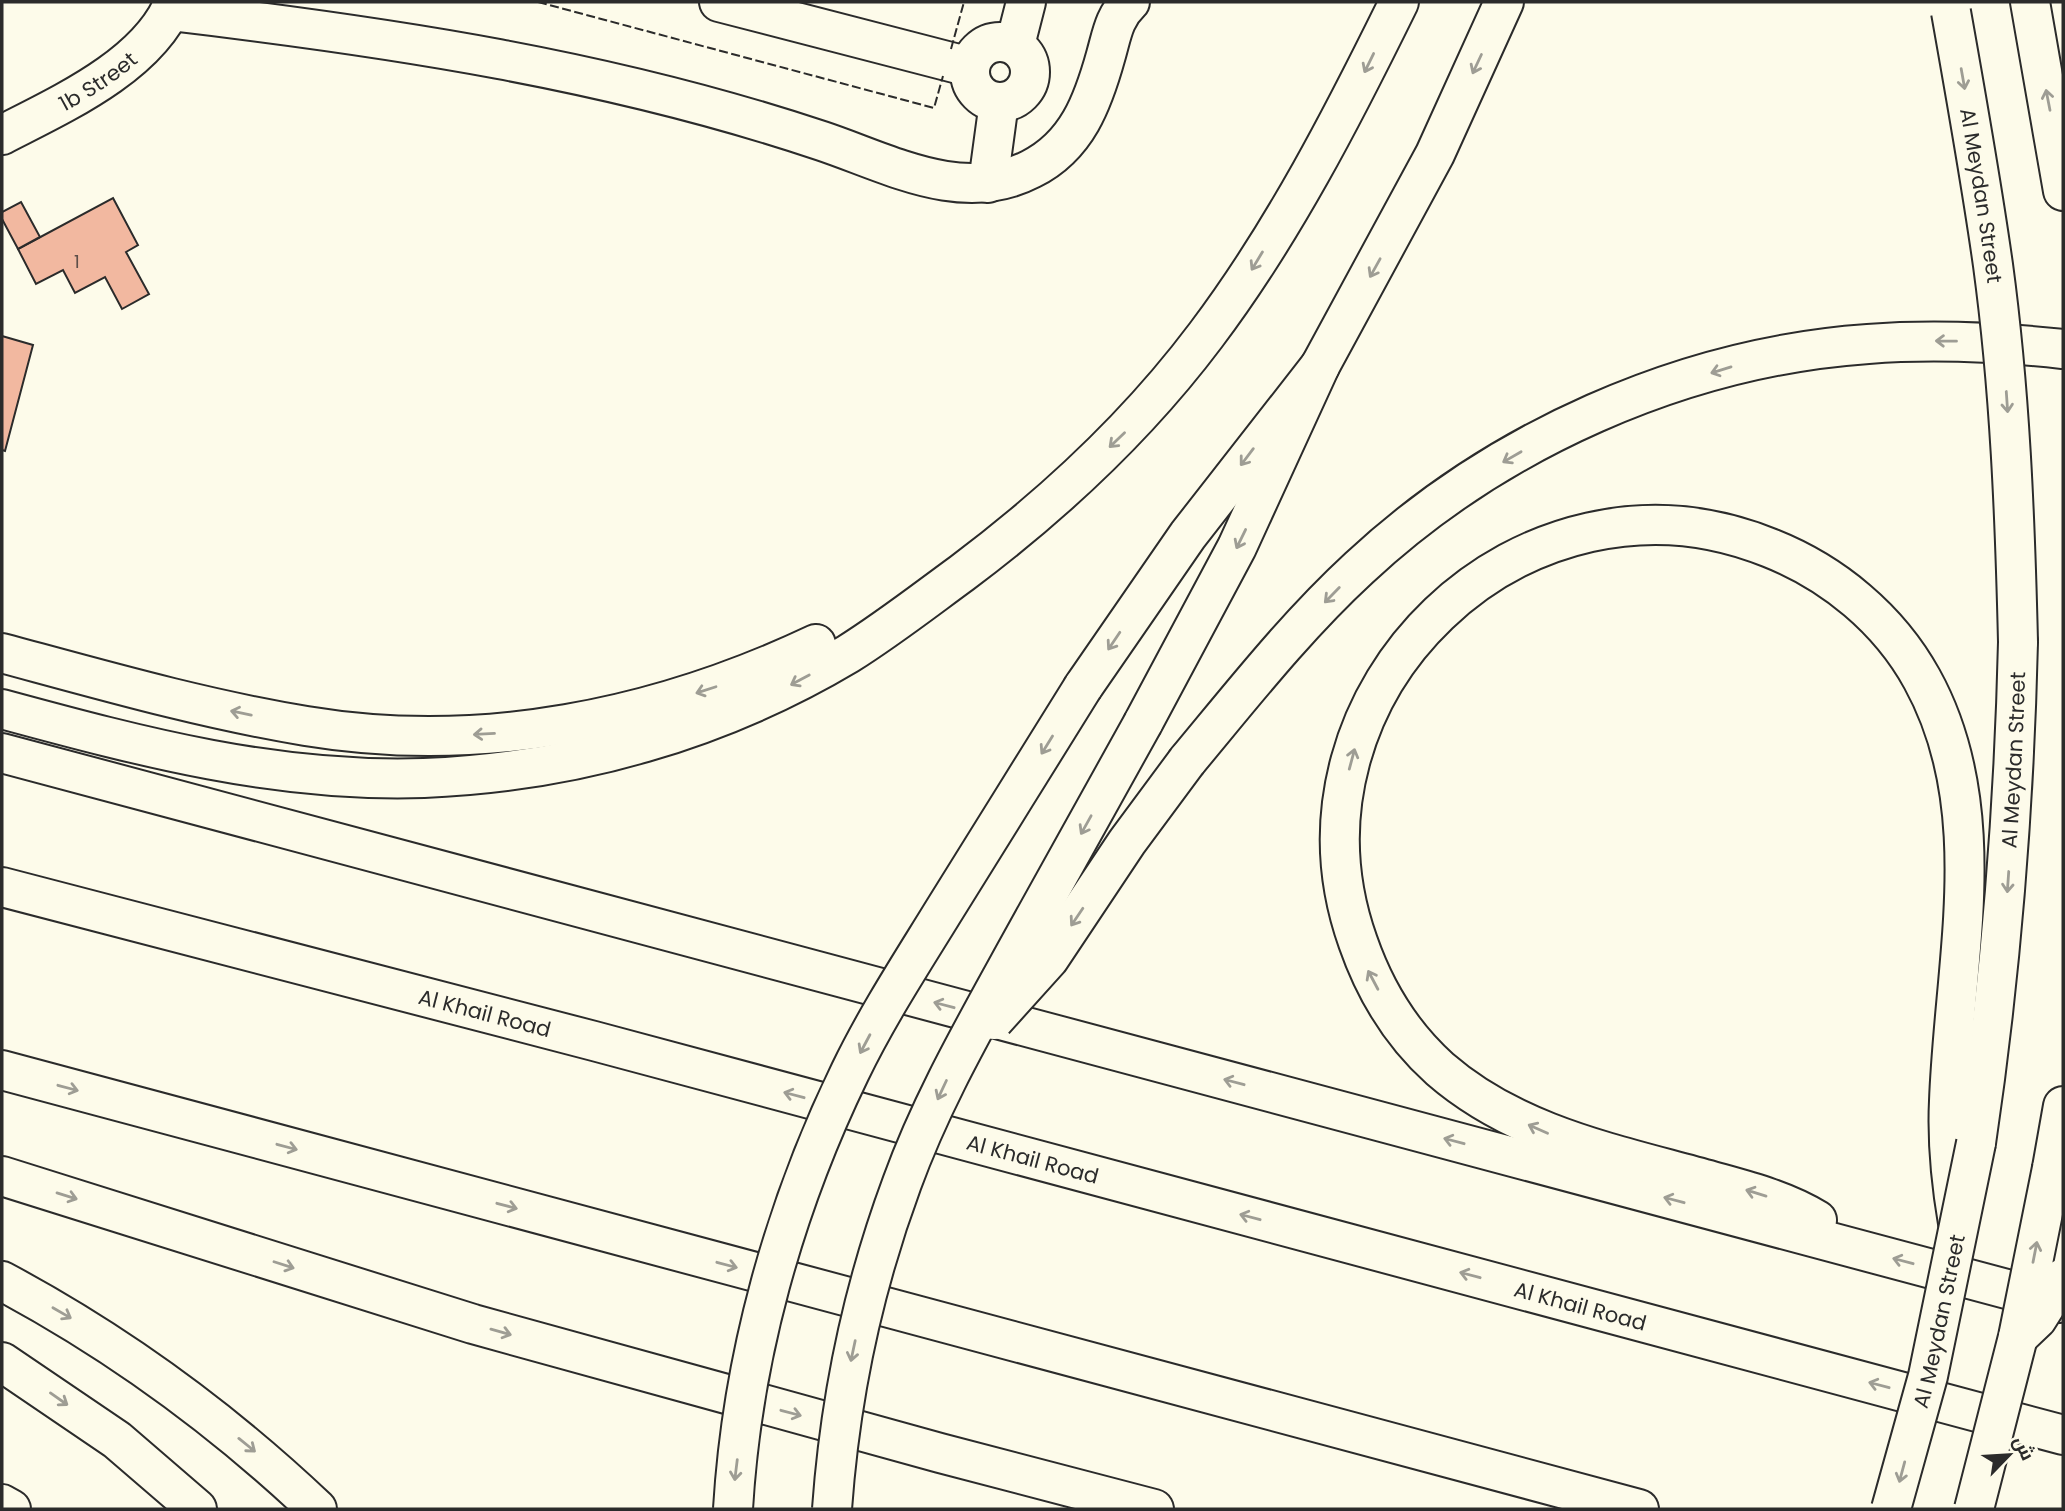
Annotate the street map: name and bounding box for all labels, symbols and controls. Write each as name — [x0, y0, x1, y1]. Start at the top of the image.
street label: 1b Street — [54, 45, 143, 117]
one-way arrow — [1361, 52, 1375, 73]
one-way arrow — [1470, 53, 1483, 75]
one-way arrow — [1957, 67, 1970, 90]
one-way arrow — [2041, 89, 2054, 112]
street label: Al Meydan Street — [1954, 106, 2010, 285]
house number: 1 — [74, 249, 80, 274]
one-way arrow — [1249, 251, 1264, 270]
one-way arrow — [1368, 257, 1382, 277]
one-way arrow — [1935, 335, 1958, 348]
one-way arrow — [1711, 364, 1733, 377]
one-way arrow — [2001, 390, 2014, 412]
one-way arrow — [1109, 431, 1126, 448]
one-way arrow — [1240, 448, 1255, 466]
one-way arrow — [1502, 451, 1523, 464]
one-way arrow — [1233, 528, 1247, 549]
one-way arrow — [1324, 586, 1341, 603]
one-way arrow — [1106, 631, 1120, 651]
street label: Al Meydan Street — [1994, 671, 2032, 849]
one-way arrow — [790, 674, 811, 687]
one-way arrow — [696, 685, 718, 697]
one-way arrow — [230, 706, 253, 720]
one-way arrow — [473, 727, 496, 740]
one-way arrow — [1039, 734, 1053, 754]
one-way arrow — [1346, 748, 1359, 771]
one-way arrow — [1079, 815, 1093, 835]
one-way arrow — [2001, 870, 2014, 893]
one-way arrow — [1070, 907, 1084, 926]
one-way arrow — [1366, 970, 1380, 991]
street label: Al Khail Road — [416, 982, 554, 1044]
one-way arrow — [933, 998, 956, 1011]
one-way arrow — [858, 1033, 871, 1054]
one-way arrow — [1224, 1075, 1246, 1088]
one-way arrow — [934, 1079, 947, 1100]
one-way arrow — [56, 1082, 78, 1095]
one-way arrow — [783, 1087, 805, 1100]
one-way arrow — [1528, 1122, 1549, 1135]
street label: Al Khail Road — [963, 1127, 1102, 1190]
one-way arrow — [1443, 1134, 1466, 1147]
one-way arrow — [275, 1141, 298, 1154]
one-way arrow — [1745, 1186, 1767, 1199]
one-way arrow — [56, 1190, 78, 1203]
one-way arrow — [1663, 1193, 1686, 1206]
one-way arrow — [495, 1200, 518, 1213]
one-way arrow — [1239, 1209, 1261, 1222]
street label: Al Meydan Street — [1905, 1232, 1971, 1411]
one-way arrow — [2029, 1241, 2042, 1264]
one-way arrow — [1892, 1254, 1914, 1267]
one-way arrow — [272, 1260, 294, 1272]
one-way arrow — [715, 1260, 737, 1273]
one-way arrow — [1459, 1268, 1482, 1281]
street label: Al Khail Road — [1511, 1274, 1650, 1337]
one-way arrow — [51, 1307, 71, 1321]
one-way arrow — [490, 1326, 512, 1339]
one-way arrow — [846, 1339, 860, 1362]
one-way arrow — [1868, 1378, 1891, 1391]
one-way arrow — [49, 1391, 68, 1406]
one-way arrow — [780, 1407, 802, 1420]
north arrow — [1974, 1420, 2044, 1490]
text: ش — [2007, 1431, 2041, 1465]
one-way arrow — [237, 1437, 255, 1453]
one-way arrow — [730, 1458, 743, 1481]
one-way arrow — [1894, 1461, 1907, 1483]

